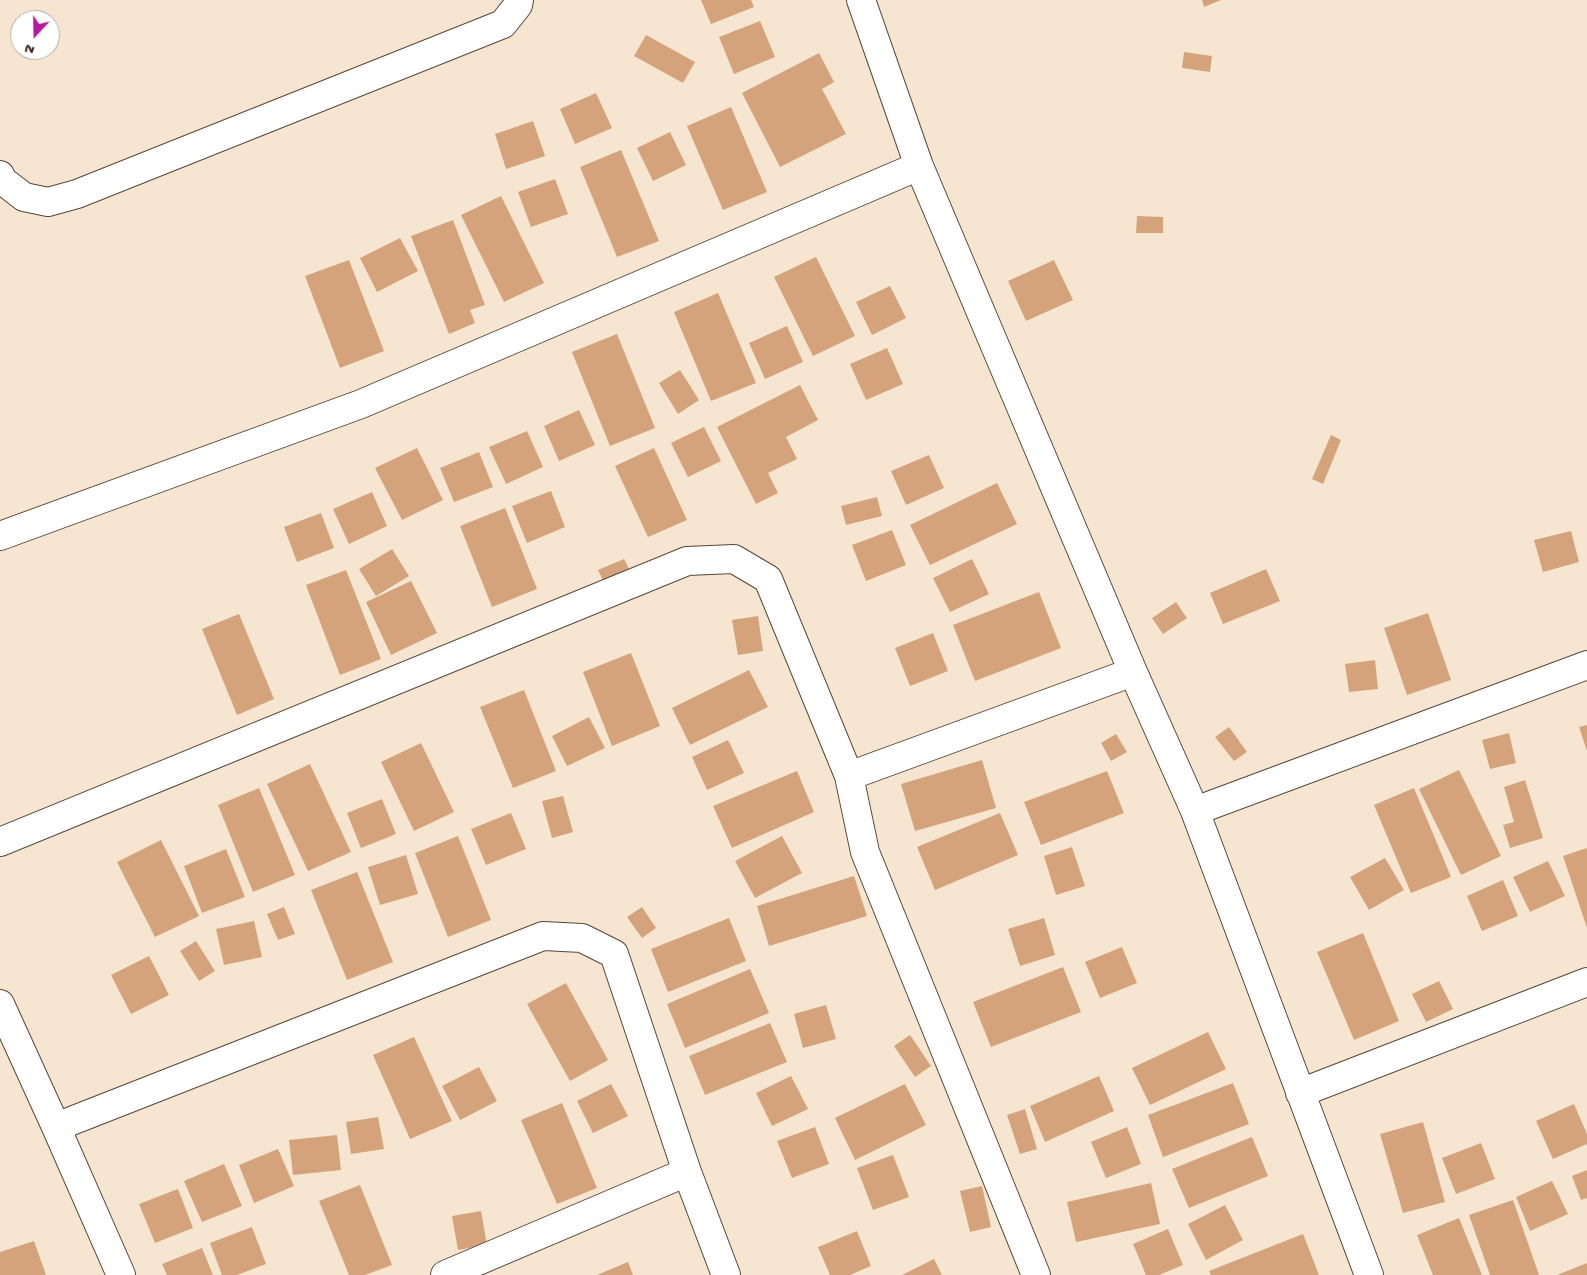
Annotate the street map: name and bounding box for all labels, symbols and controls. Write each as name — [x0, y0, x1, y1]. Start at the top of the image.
north arrow — [10, 10, 60, 60]
text: N — [22, 39, 37, 58]

